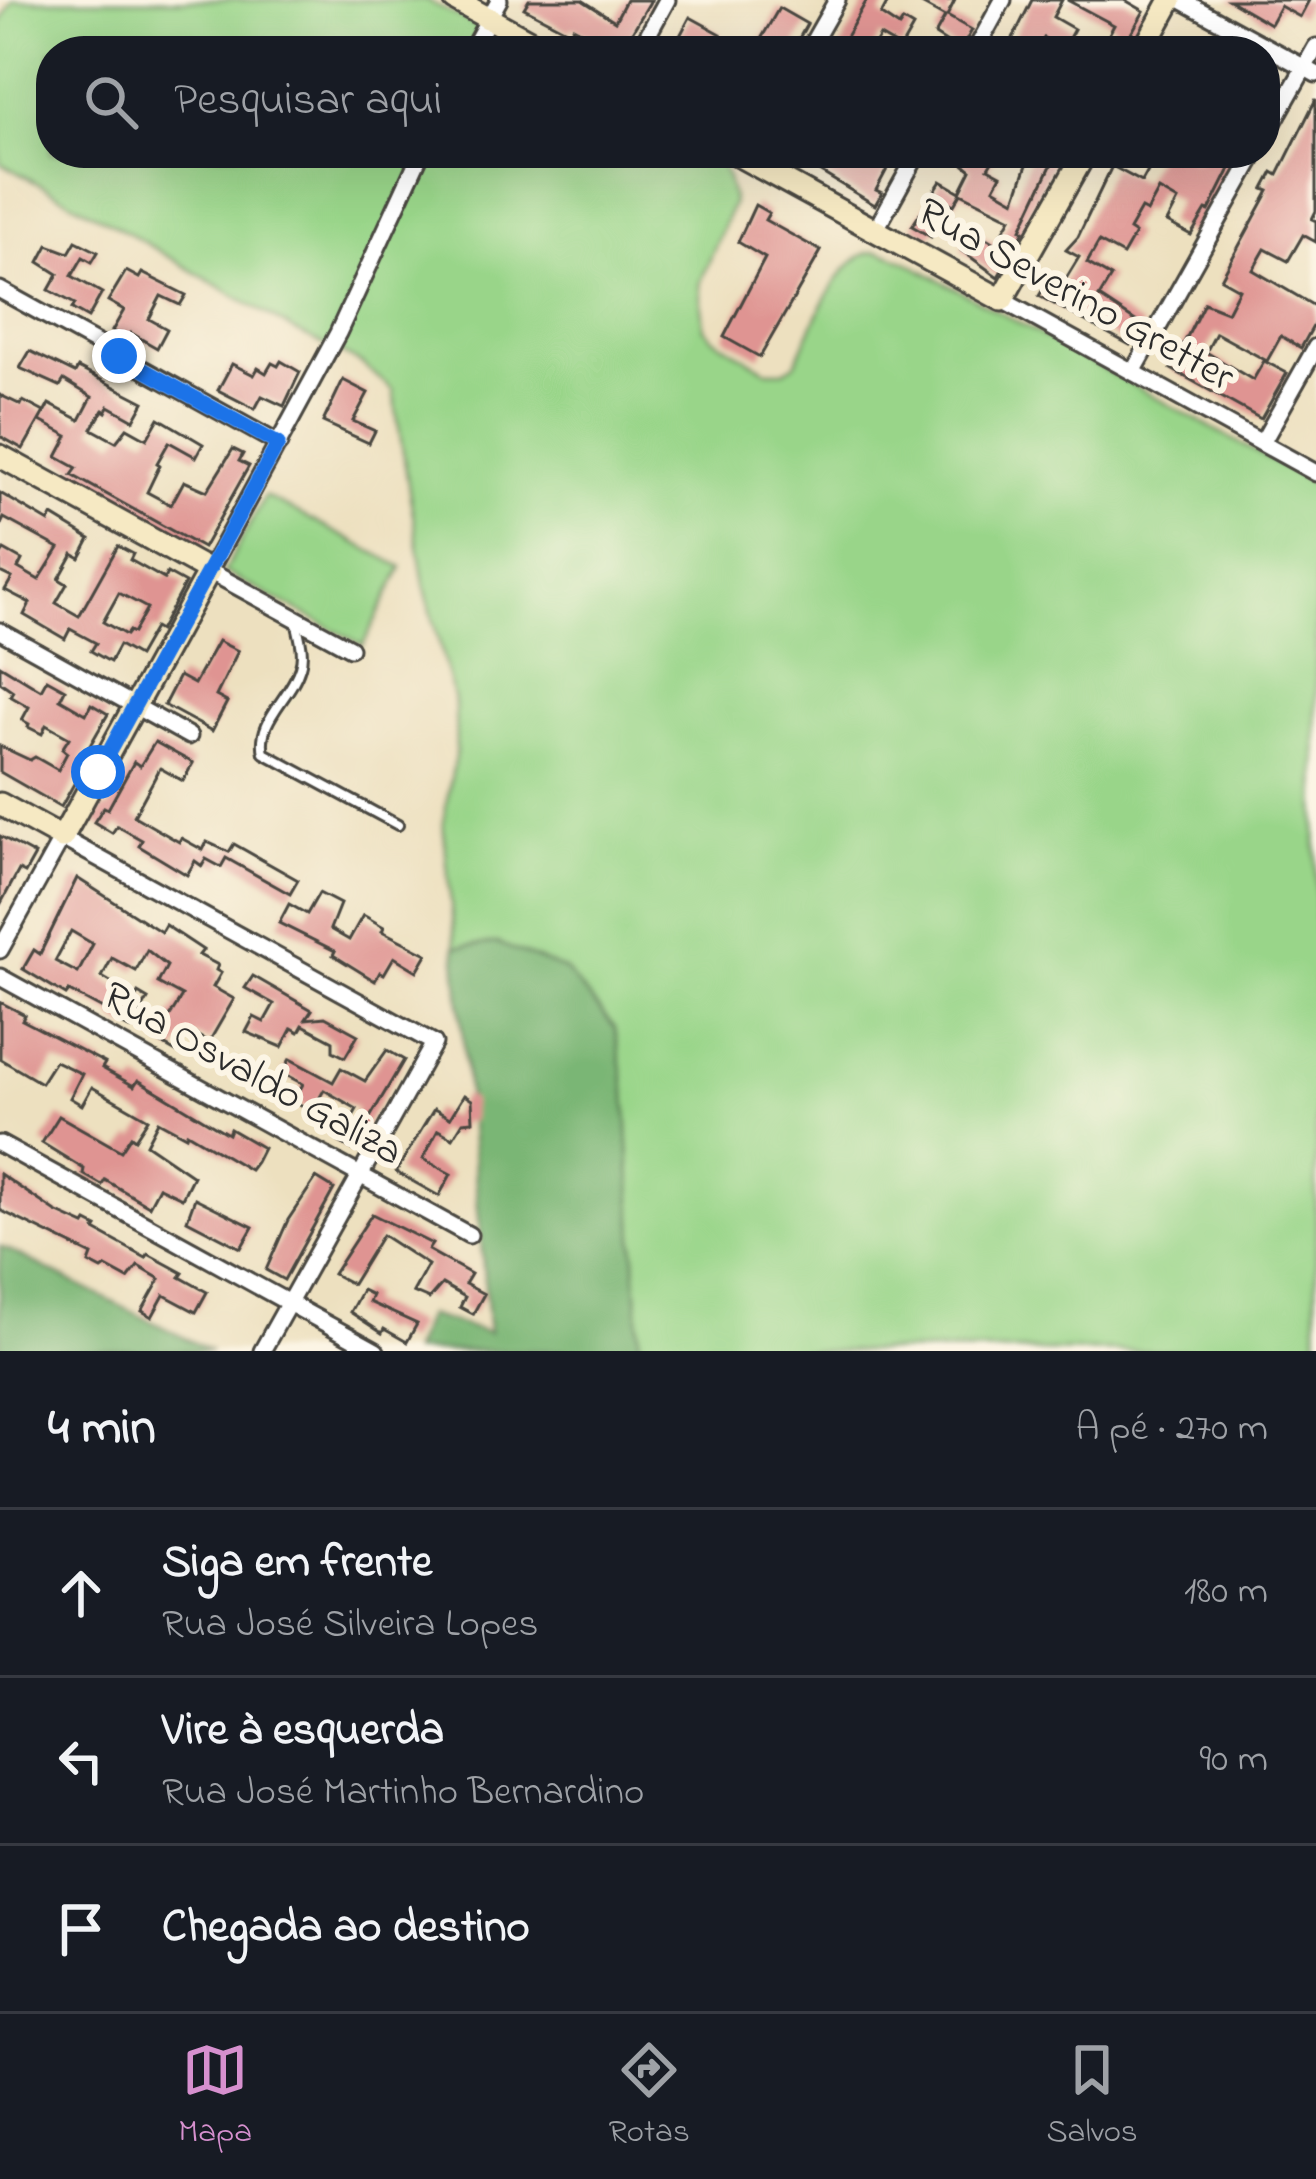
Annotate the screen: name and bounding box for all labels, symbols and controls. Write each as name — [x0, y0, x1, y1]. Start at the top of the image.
search box — [36, 36, 1280, 168]
icon: search — [78, 69, 144, 135]
text: Pesquisar aqui — [174, 69, 442, 135]
street label: Rua Severino Gretter — [905, 183, 1246, 409]
route end — [92, 329, 146, 383]
route start — [71, 745, 125, 799]
street label: Rua Osvaldo Galiza — [91, 967, 413, 1183]
text: 4 min — [48, 1392, 156, 1467]
text: A pé · 270 m — [1075, 1401, 1268, 1458]
text: Siga em frente — [162, 1531, 432, 1597]
icon: ahead — [48, 1560, 114, 1626]
text: 180 m — [1184, 1564, 1268, 1621]
text: Rua José Silveira Lopes — [162, 1597, 538, 1654]
text: Vire à esquerda — [162, 1699, 444, 1765]
icon: left — [48, 1728, 114, 1794]
text: 90 m — [1199, 1732, 1268, 1789]
text: Rua José Martinho Bernardino — [162, 1765, 644, 1822]
icon: arrive — [48, 1896, 114, 1962]
text: Chegada ao destino — [162, 1896, 530, 1962]
tab: Mapa — [178, 2037, 252, 2157]
tab: Rotas — [609, 2037, 690, 2157]
tab: Salvos — [1046, 2037, 1138, 2157]

